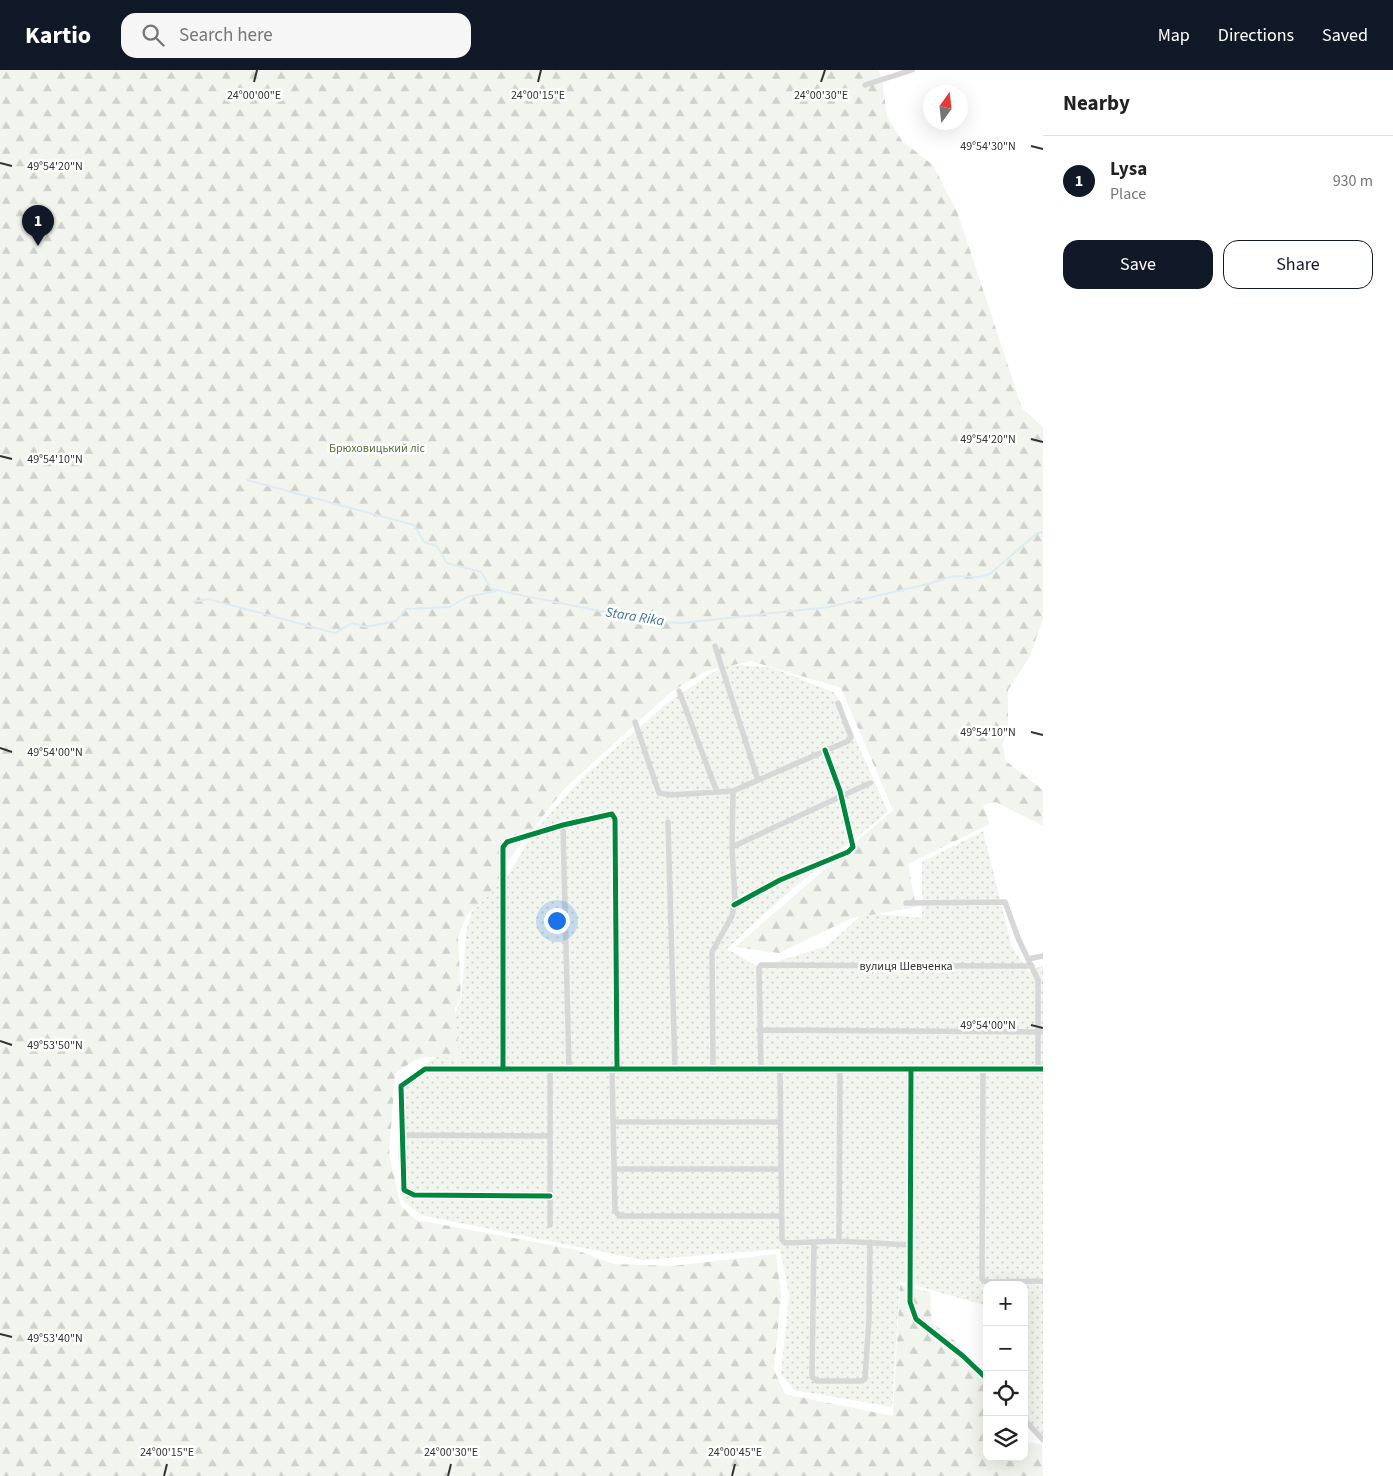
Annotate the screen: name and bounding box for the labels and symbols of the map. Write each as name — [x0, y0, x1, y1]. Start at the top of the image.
north arrow — [923, 85, 968, 130]
text: 24°00'00"E — [227, 87, 281, 104]
text: 24°00'15"E — [511, 87, 565, 104]
text: 24°00'30"E — [794, 87, 848, 104]
text: 49°54'30"N — [960, 138, 1016, 155]
text: 49°54'20"N — [27, 158, 83, 175]
pin: 1 — [22, 205, 54, 246]
text: 49°54'20"N — [960, 431, 1016, 448]
park label: Брюховицький ліс — [329, 440, 426, 457]
text: 49°54'10"N — [27, 451, 83, 468]
water label: Stara Rika — [604, 603, 666, 632]
text: 49°54'10"N — [960, 724, 1016, 741]
text: 49°54'00"N — [27, 744, 83, 761]
your location — [544, 908, 570, 934]
street label: вулиця Шевченка — [859, 958, 953, 975]
text: 49°54'00"N — [960, 1017, 1016, 1034]
text: 49°53'50"N — [27, 1037, 83, 1054]
text: 49°53'40"N — [27, 1330, 83, 1347]
text: 24°00'15"E — [140, 1444, 194, 1461]
text: 24°00'30"E — [424, 1444, 478, 1461]
text: 24°00'45"E — [708, 1444, 762, 1461]

